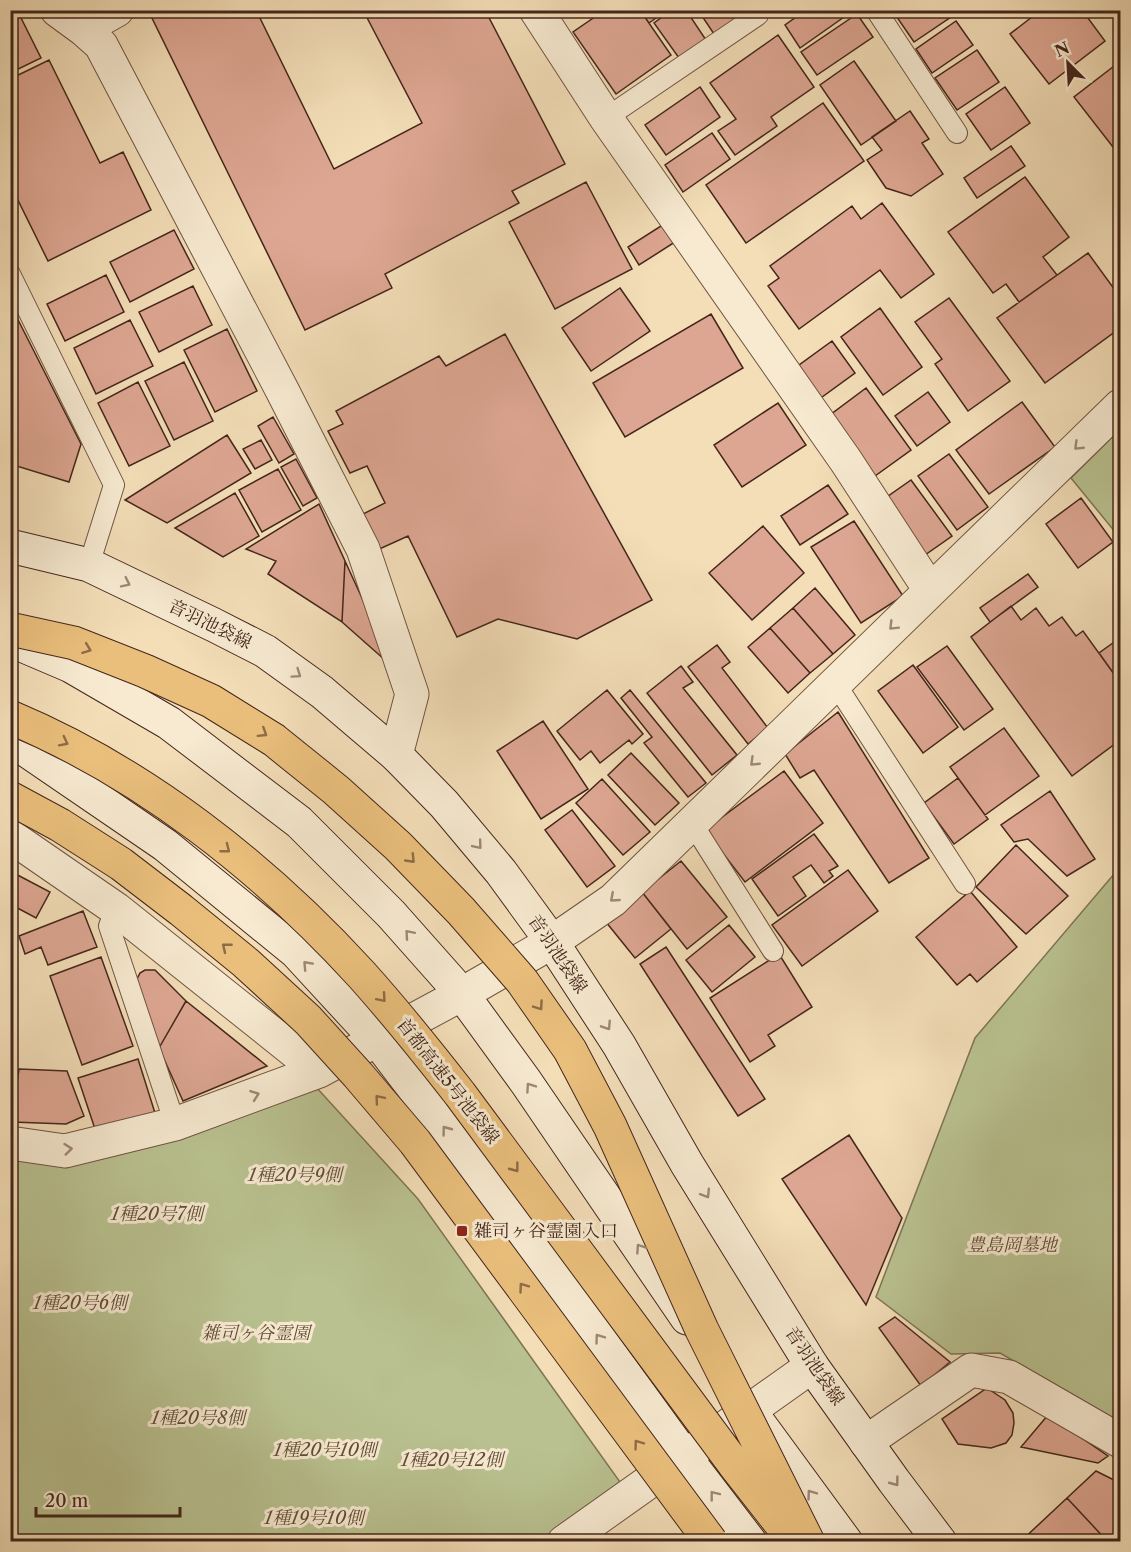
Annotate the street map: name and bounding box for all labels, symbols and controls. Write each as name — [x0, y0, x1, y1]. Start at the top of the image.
north arrow — [1038, 33, 1098, 93]
text: N — [1051, 37, 1072, 61]
one-way arrow — [1075, 439, 1086, 450]
one-way arrow — [119, 575, 130, 587]
street label: 音羽池袋線 — [165, 594, 255, 654]
one-way arrow — [890, 619, 900, 630]
one-way arrow — [81, 642, 92, 654]
one-way arrow — [291, 667, 302, 678]
one-way arrow — [257, 725, 267, 737]
one-way arrow — [57, 735, 68, 746]
one-way arrow — [751, 755, 762, 766]
one-way arrow — [471, 838, 482, 849]
one-way arrow — [220, 841, 231, 852]
one-way arrow — [403, 852, 414, 863]
one-way arrow — [610, 891, 621, 902]
street label: 音羽池袋線 — [524, 911, 592, 997]
one-way arrow — [405, 930, 416, 941]
one-way arrow — [222, 943, 233, 954]
one-way arrow — [304, 961, 315, 972]
one-way arrow — [374, 991, 385, 1002]
one-way arrow — [532, 999, 543, 1010]
street label: 首都高速5号池袋線 — [392, 1014, 504, 1148]
one-way arrow — [600, 1020, 611, 1031]
one-way arrow — [526, 1083, 537, 1094]
one-way arrow — [249, 1089, 260, 1102]
one-way arrow — [375, 1095, 386, 1106]
one-way arrow — [442, 1126, 453, 1137]
one-way arrow — [64, 1143, 73, 1156]
one-way arrow — [508, 1161, 519, 1172]
park label: 1種20号9側 — [247, 1164, 345, 1186]
one-way arrow — [699, 1188, 711, 1198]
park label: 1種20号7側 — [110, 1203, 206, 1225]
place label: 雑司ヶ谷霊園入口 — [474, 1220, 618, 1242]
marker: 雑司ヶ谷霊園入口 — [455, 1224, 469, 1238]
park label: 豊島岡墓地 — [967, 1234, 1059, 1256]
one-way arrow — [636, 1244, 647, 1255]
one-way arrow — [519, 1283, 530, 1294]
park label: 1種20号6側 — [32, 1292, 130, 1314]
park label: 雑司ヶ谷霊園 — [202, 1322, 313, 1344]
street label: 音羽池袋線 — [781, 1323, 849, 1409]
one-way arrow — [595, 1334, 606, 1345]
park label: 1種20号8側 — [150, 1407, 248, 1429]
park label: 1種20号10側 — [273, 1439, 379, 1461]
one-way arrow — [635, 1440, 646, 1451]
park label: 1種20号12側 — [400, 1449, 506, 1471]
one-way arrow — [888, 1475, 899, 1486]
scale bar — [36, 1480, 180, 1518]
text: 20 m — [45, 1490, 89, 1512]
one-way arrow — [807, 1490, 818, 1501]
one-way arrow — [711, 1491, 722, 1502]
park label: 1種19号10側 — [263, 1507, 367, 1529]

